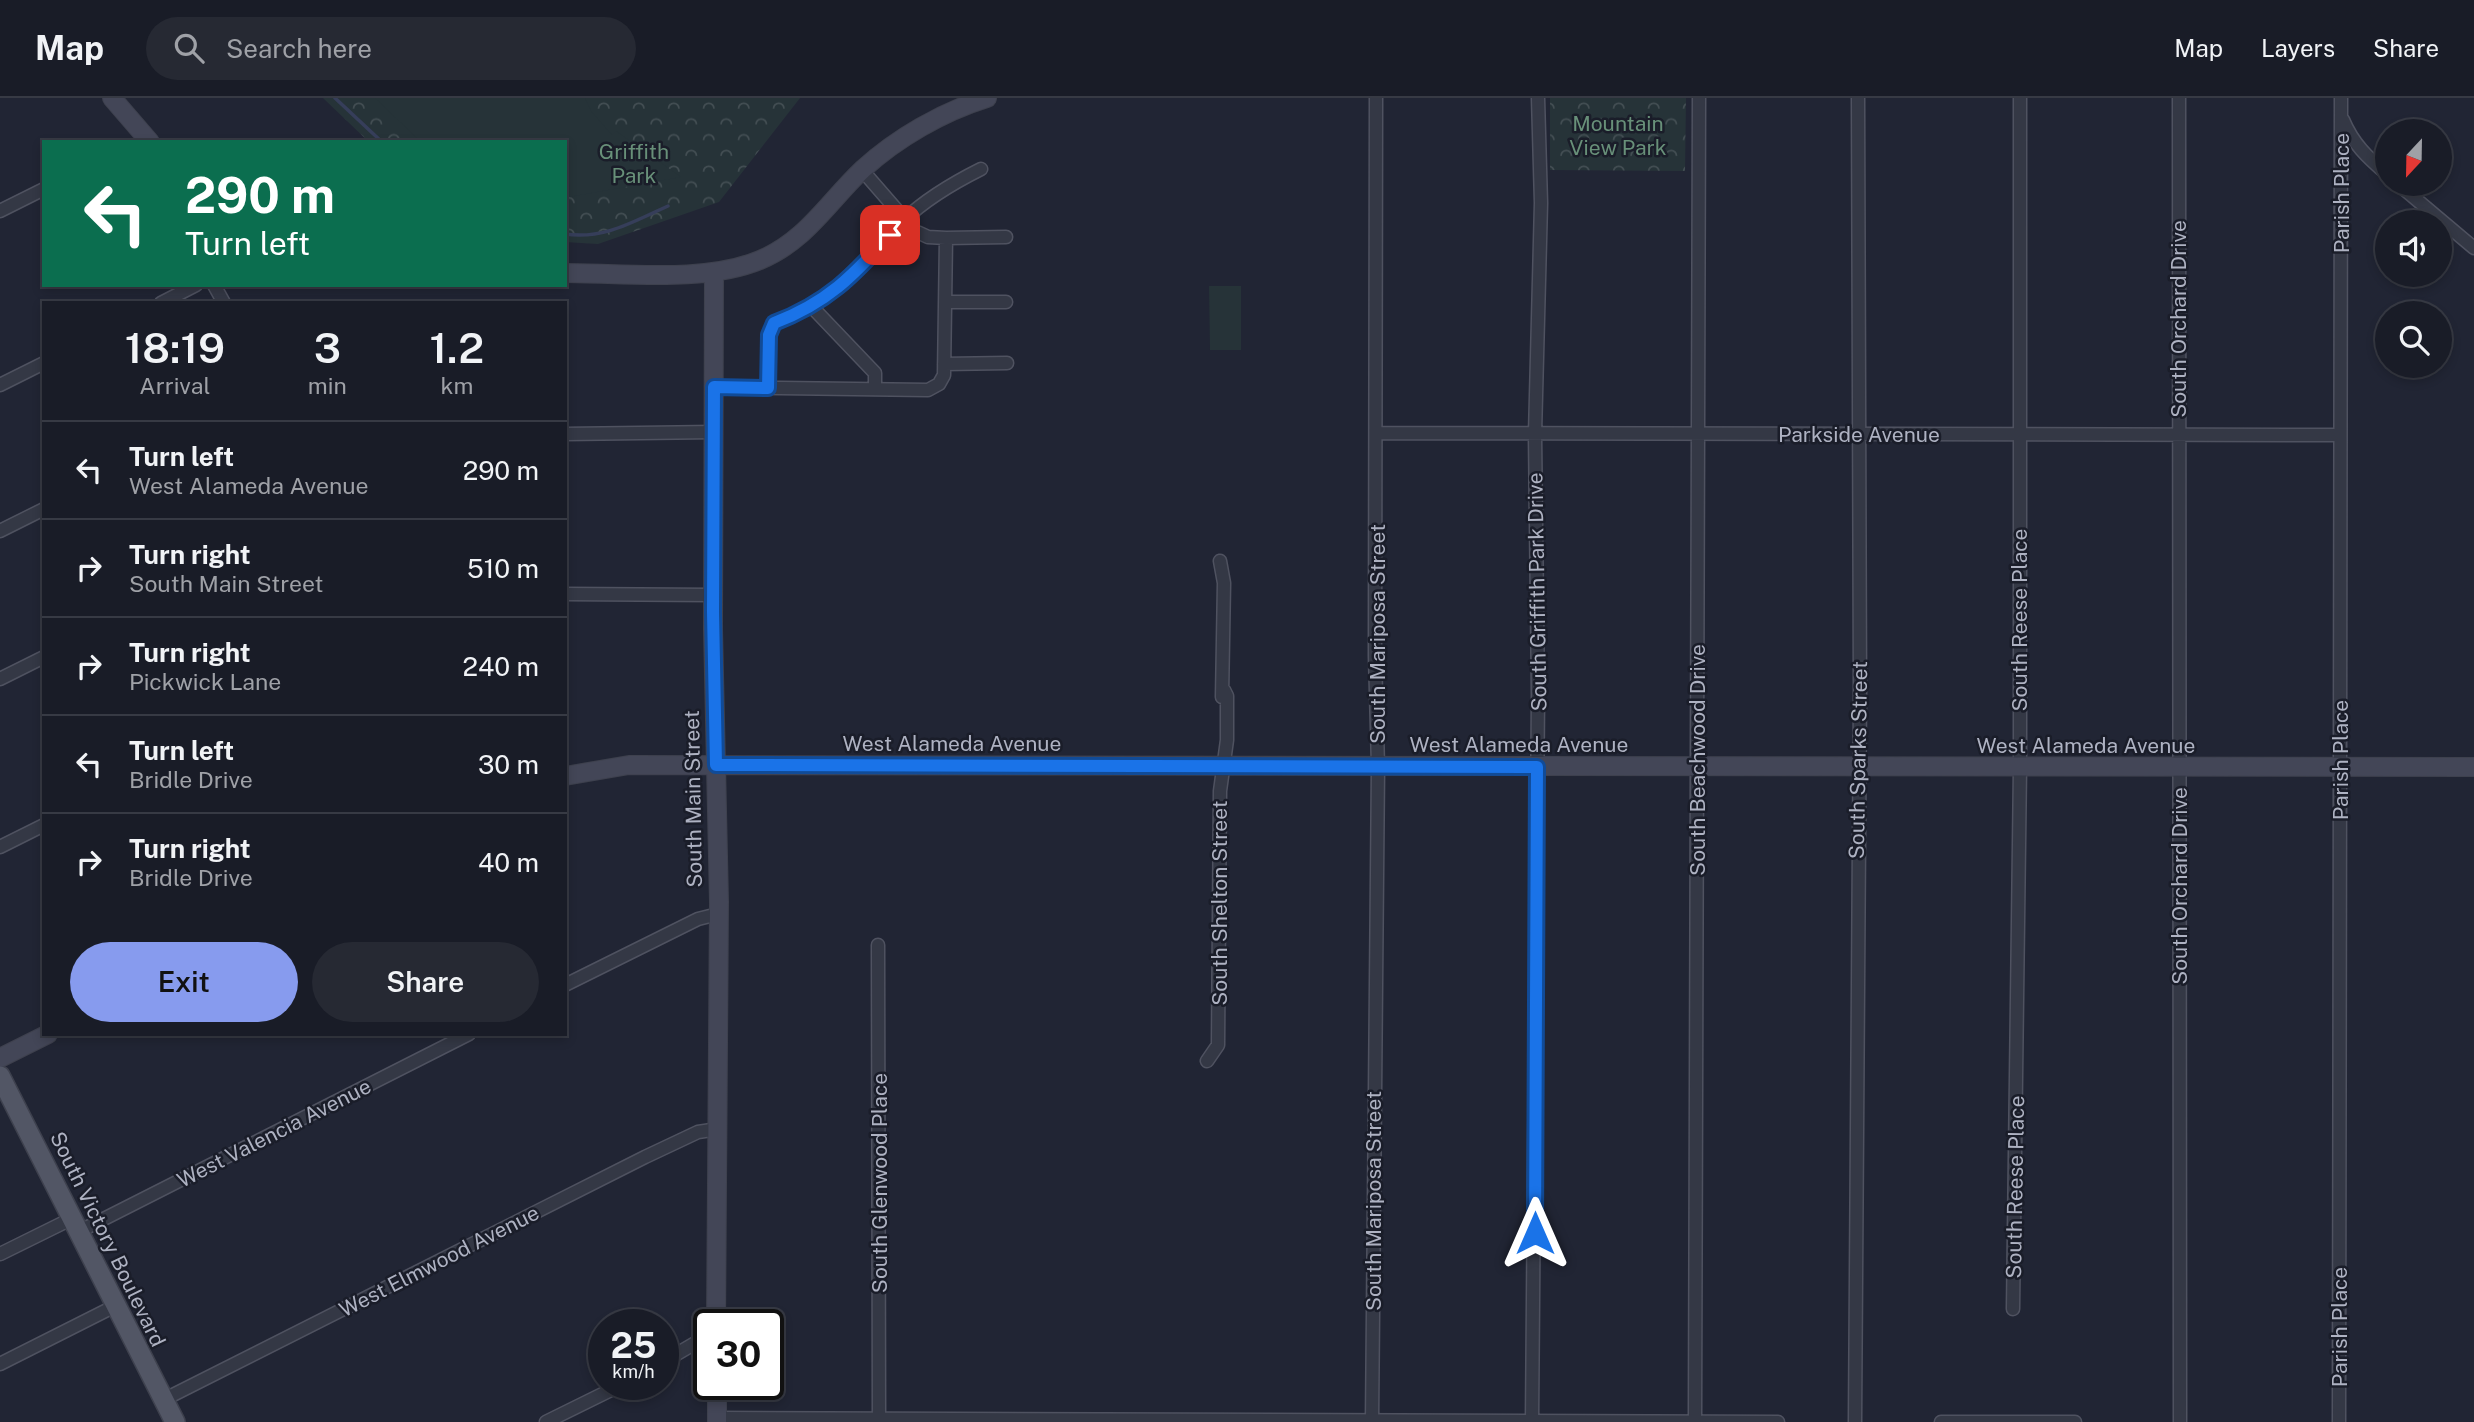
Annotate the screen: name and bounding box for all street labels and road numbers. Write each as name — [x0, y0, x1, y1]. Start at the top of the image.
street label: Parish Place — [2329, 133, 2354, 253]
street label: South Orchard Drive — [2166, 220, 2191, 418]
street label: Parkside Avenue — [1778, 422, 1940, 447]
street label: South Griffith Park Drive — [1522, 472, 1552, 712]
street label: South Mariposa Street — [1365, 524, 1390, 744]
street label: South Reese Place — [2007, 528, 2032, 712]
street label: South Beachwood Drive — [1685, 644, 1710, 876]
street label: South Sparks Street — [1844, 661, 1872, 859]
street label: Parish Place — [2328, 700, 2353, 820]
street label: South Main Street — [679, 710, 707, 888]
street label: West Alameda Avenue — [843, 731, 1061, 756]
street label: West Alameda Avenue — [1410, 732, 1628, 757]
street label: West Alameda Avenue — [1977, 733, 2195, 758]
street label: South Orchard Drive — [2167, 787, 2192, 985]
street label: South Shelton Street — [1207, 800, 1232, 1006]
street label: West Valencia Avenue — [173, 1073, 375, 1193]
street label: South Glenwood Place — [867, 1073, 892, 1293]
street label: South Mariposa Street — [1361, 1091, 1386, 1311]
street label: South Reese Place — [2001, 1095, 2029, 1279]
street label: South Victory Boulevard — [45, 1127, 171, 1351]
street label: West Elmwood Avenue — [335, 1200, 543, 1322]
street label: Parish Place — [2327, 1267, 2352, 1387]

